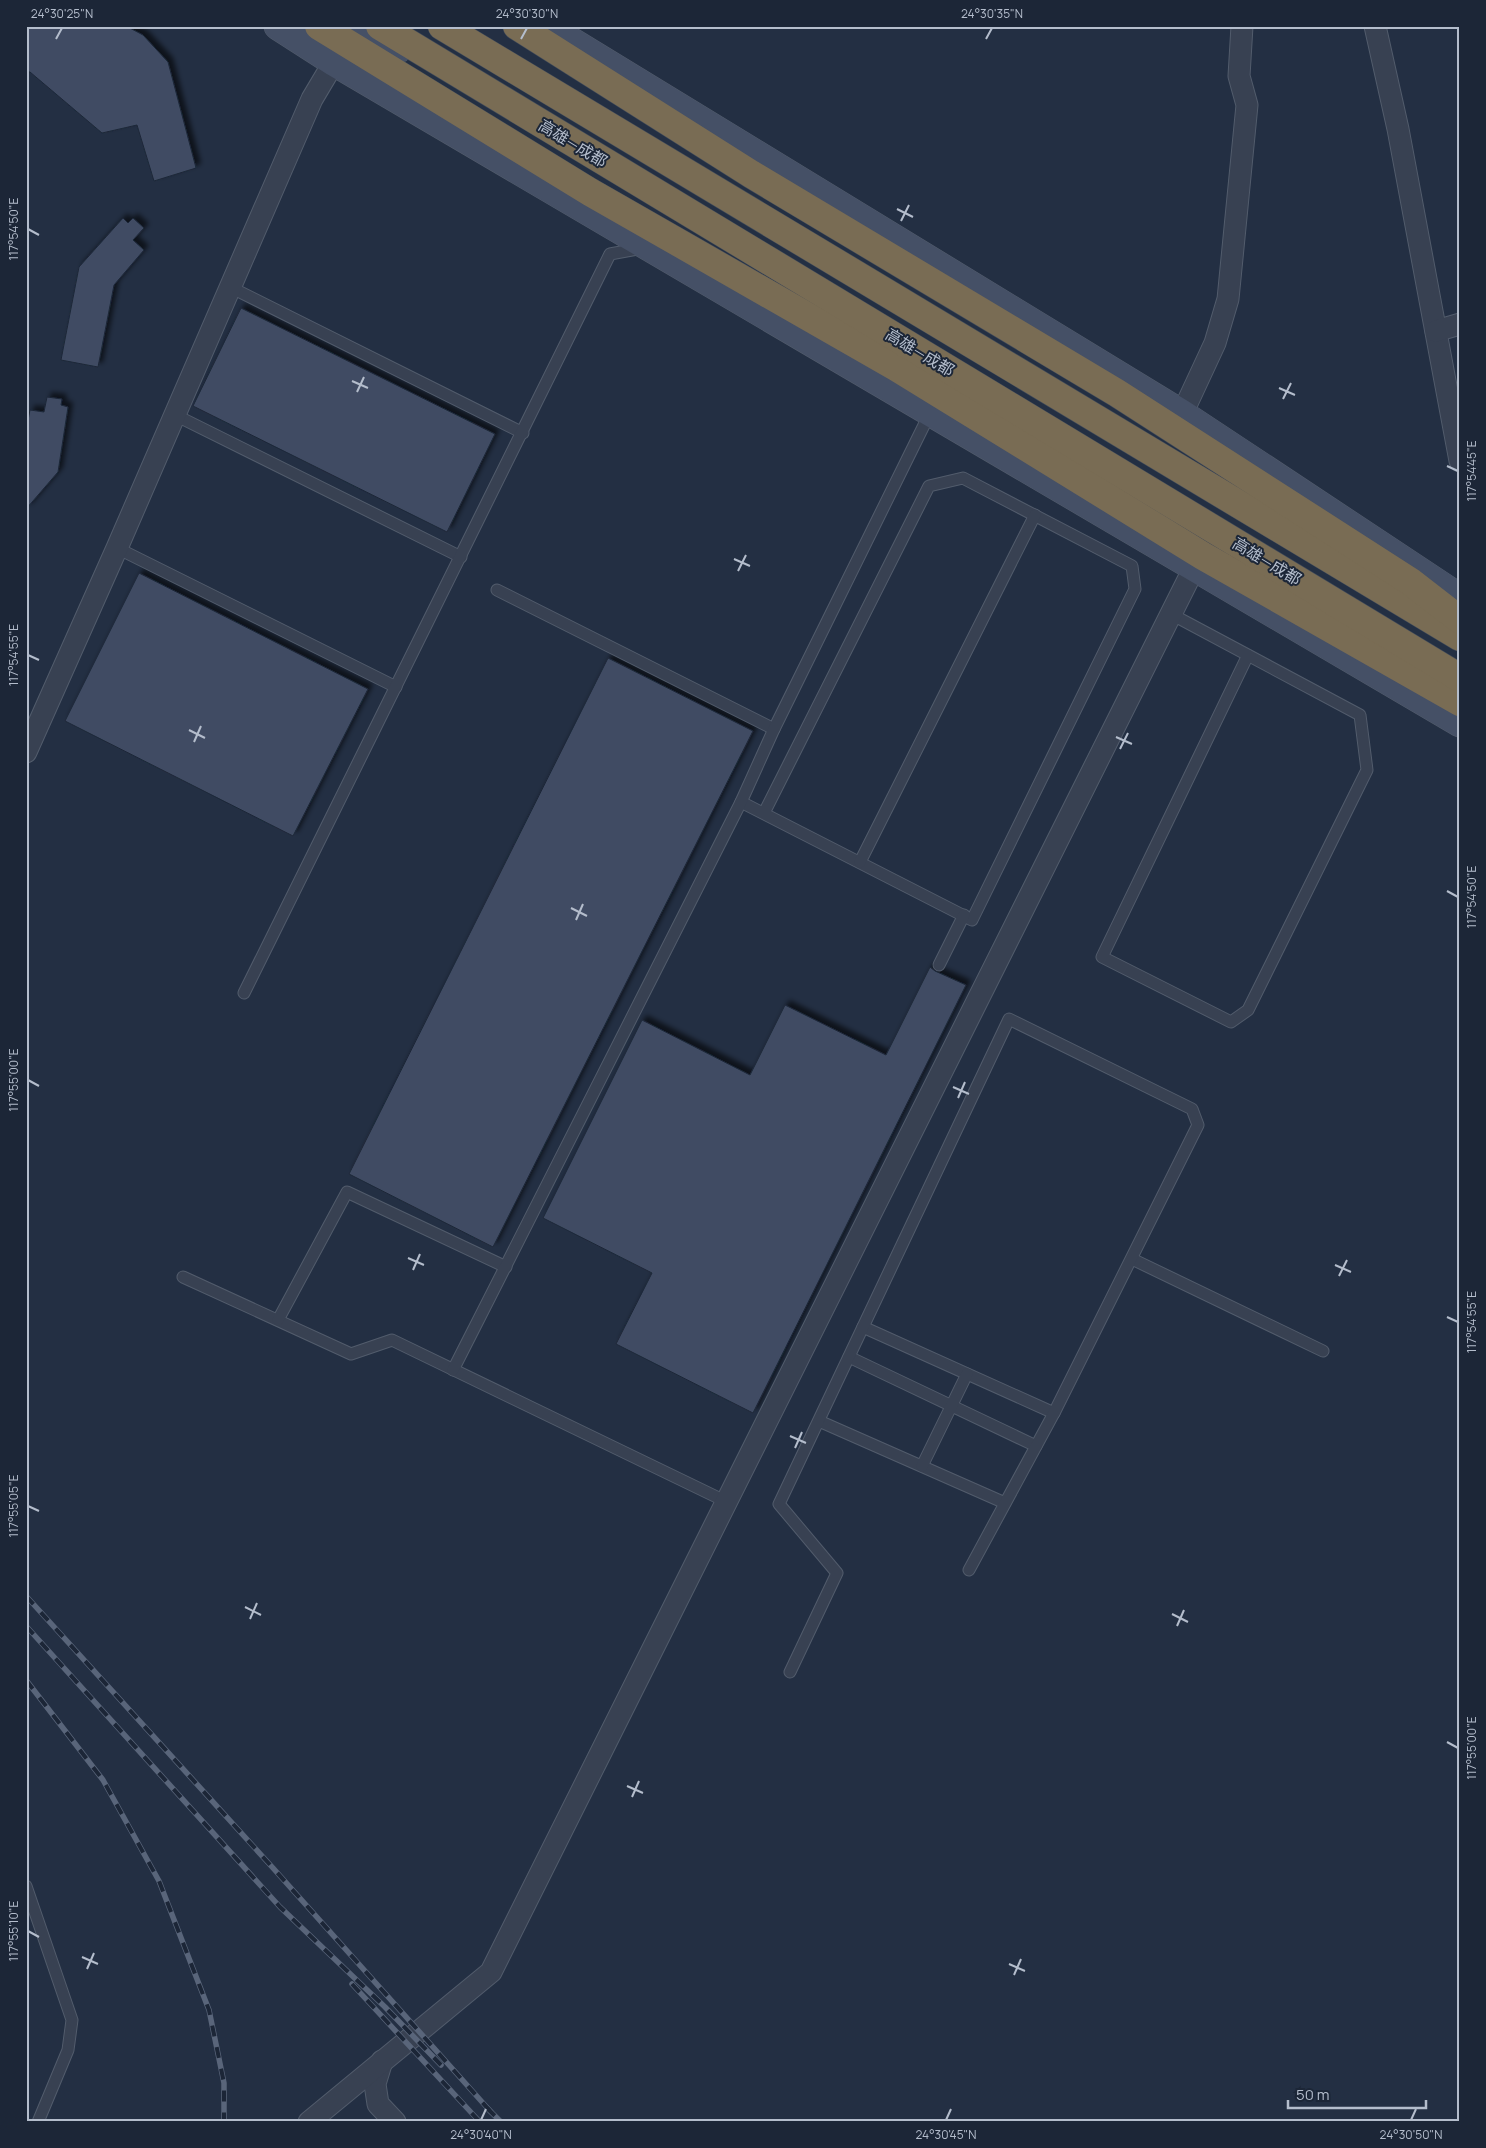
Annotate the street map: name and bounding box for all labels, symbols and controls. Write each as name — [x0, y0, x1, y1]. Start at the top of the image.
text: 24°30'25"N — [31, 5, 93, 22]
text: 24°30'30"N — [496, 5, 558, 22]
text: 24°30'35"N — [961, 5, 1023, 22]
street label: 高雄—成都 — [535, 114, 611, 172]
text: 117°54'50"E — [5, 197, 22, 260]
street label: 高雄—成都 — [882, 323, 958, 381]
text: 117°54'45"E — [1463, 440, 1480, 502]
street label: 高雄—成都 — [1229, 532, 1305, 590]
text: 117°54'55"E — [5, 624, 22, 686]
text: 117°54'50"E — [1463, 865, 1480, 928]
text: 117°55'00"E — [5, 1048, 22, 1112]
text: 117°54'55"E — [1463, 1291, 1480, 1353]
text: 117°55'05"E — [5, 1474, 22, 1538]
text: 117°55'00"E — [1463, 1716, 1480, 1780]
text: 117°55'10"E — [5, 1900, 22, 1961]
scale bar — [1288, 2078, 1426, 2110]
text: 50 m — [1296, 2084, 1330, 2105]
text: 24°30'40"N — [450, 2126, 512, 2143]
text: 24°30'45"N — [915, 2126, 977, 2143]
text: 24°30'50"N — [1380, 2126, 1442, 2143]

